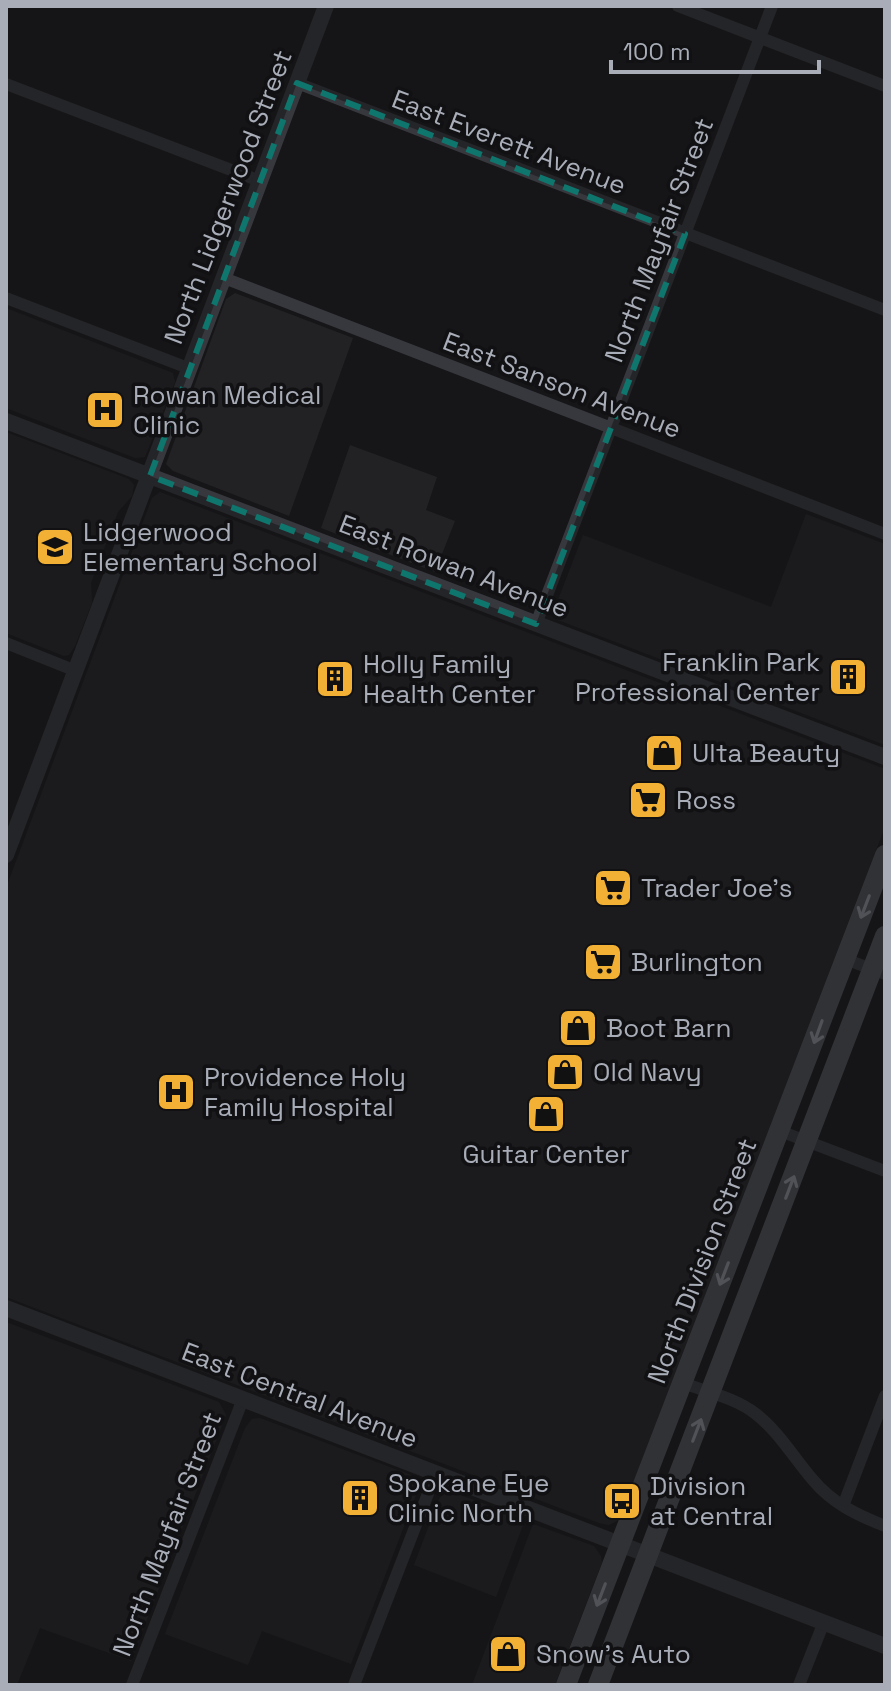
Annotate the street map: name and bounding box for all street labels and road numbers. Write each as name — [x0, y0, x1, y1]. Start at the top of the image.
street label: North Lidgerwood Street — [156, 45, 300, 349]
street label: East Everett Avenue — [387, 82, 631, 202]
street label: North Mayfair Street — [597, 113, 721, 367]
street label: East Sanson Avenue — [438, 324, 686, 446]
street label: East Rowan Avenue — [334, 507, 574, 625]
street label: North Division Street — [640, 1134, 764, 1388]
street label: East Central Avenue — [177, 1334, 423, 1456]
street label: North Mayfair Street — [105, 1407, 229, 1661]

